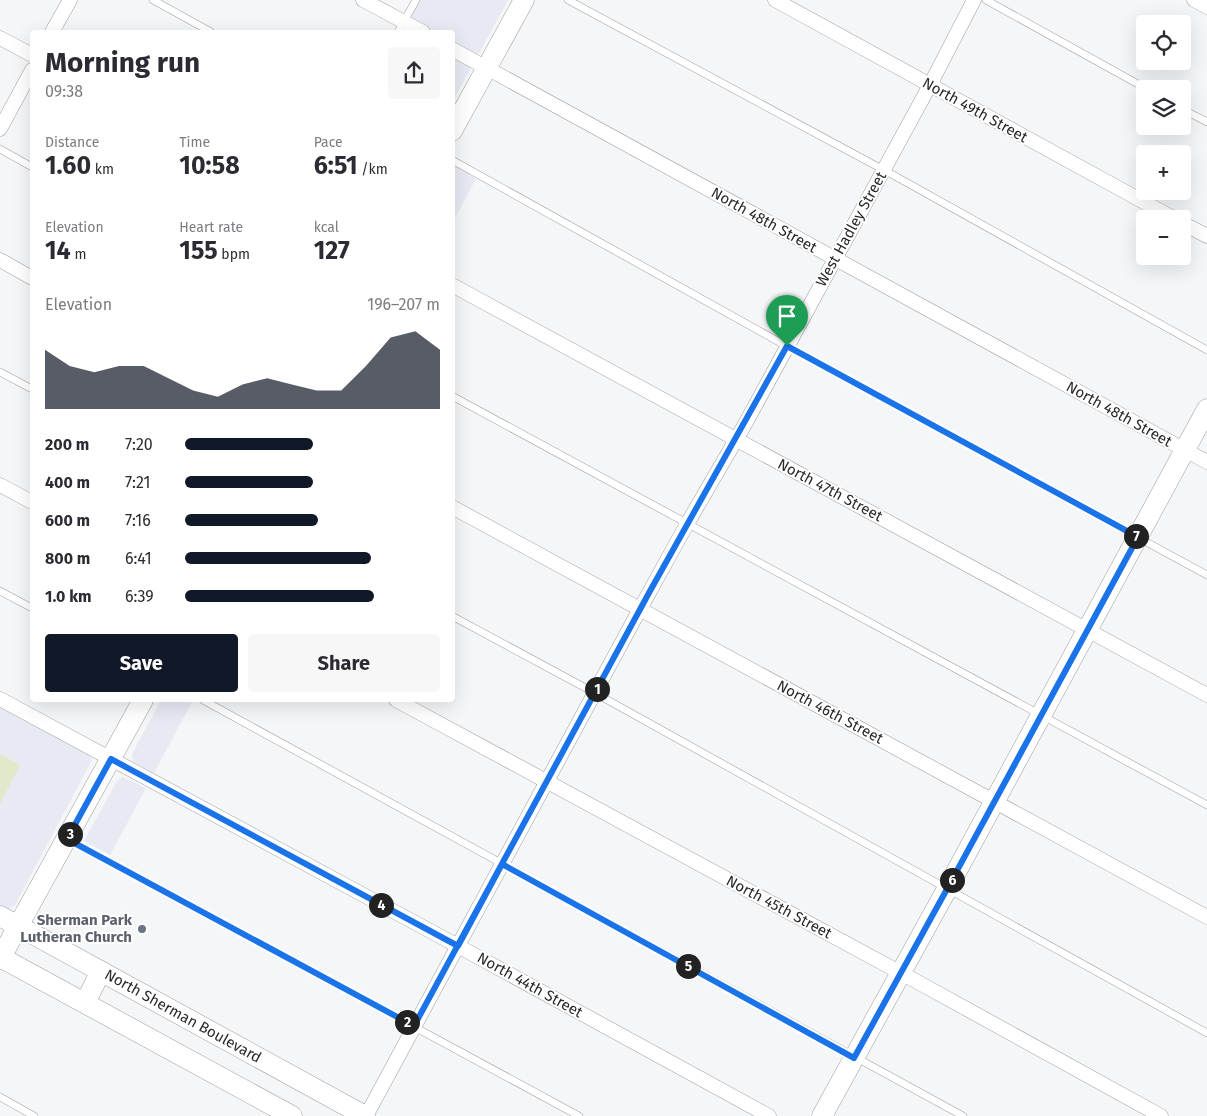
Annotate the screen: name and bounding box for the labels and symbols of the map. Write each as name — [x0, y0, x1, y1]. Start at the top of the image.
street label: North 49th Street — [919, 74, 1031, 147]
street label: West Hadley Street — [812, 168, 890, 290]
street label: North 48th Street — [708, 183, 821, 257]
pin — [766, 295, 808, 346]
street label: North 48th Street — [1063, 377, 1176, 451]
street label: North 47th Street — [775, 455, 886, 525]
pin: 7 — [1124, 524, 1148, 548]
pin: 1 — [584, 676, 610, 702]
street label: North 46th Street — [774, 676, 887, 748]
pin: 3 — [58, 822, 82, 846]
pin: 6 — [940, 868, 964, 892]
street label: North 45th Street — [723, 872, 835, 943]
pin: 4 — [368, 892, 394, 918]
place label: Sherman Park Lutheran Church — [20, 911, 133, 946]
marker: Sherman Park Lutheran Church — [136, 923, 148, 935]
street label: North 44th Street — [474, 949, 586, 1022]
pin: 5 — [676, 954, 700, 978]
street label: North Sherman Boulevard — [102, 965, 264, 1067]
pin: 2 — [394, 1010, 420, 1034]

